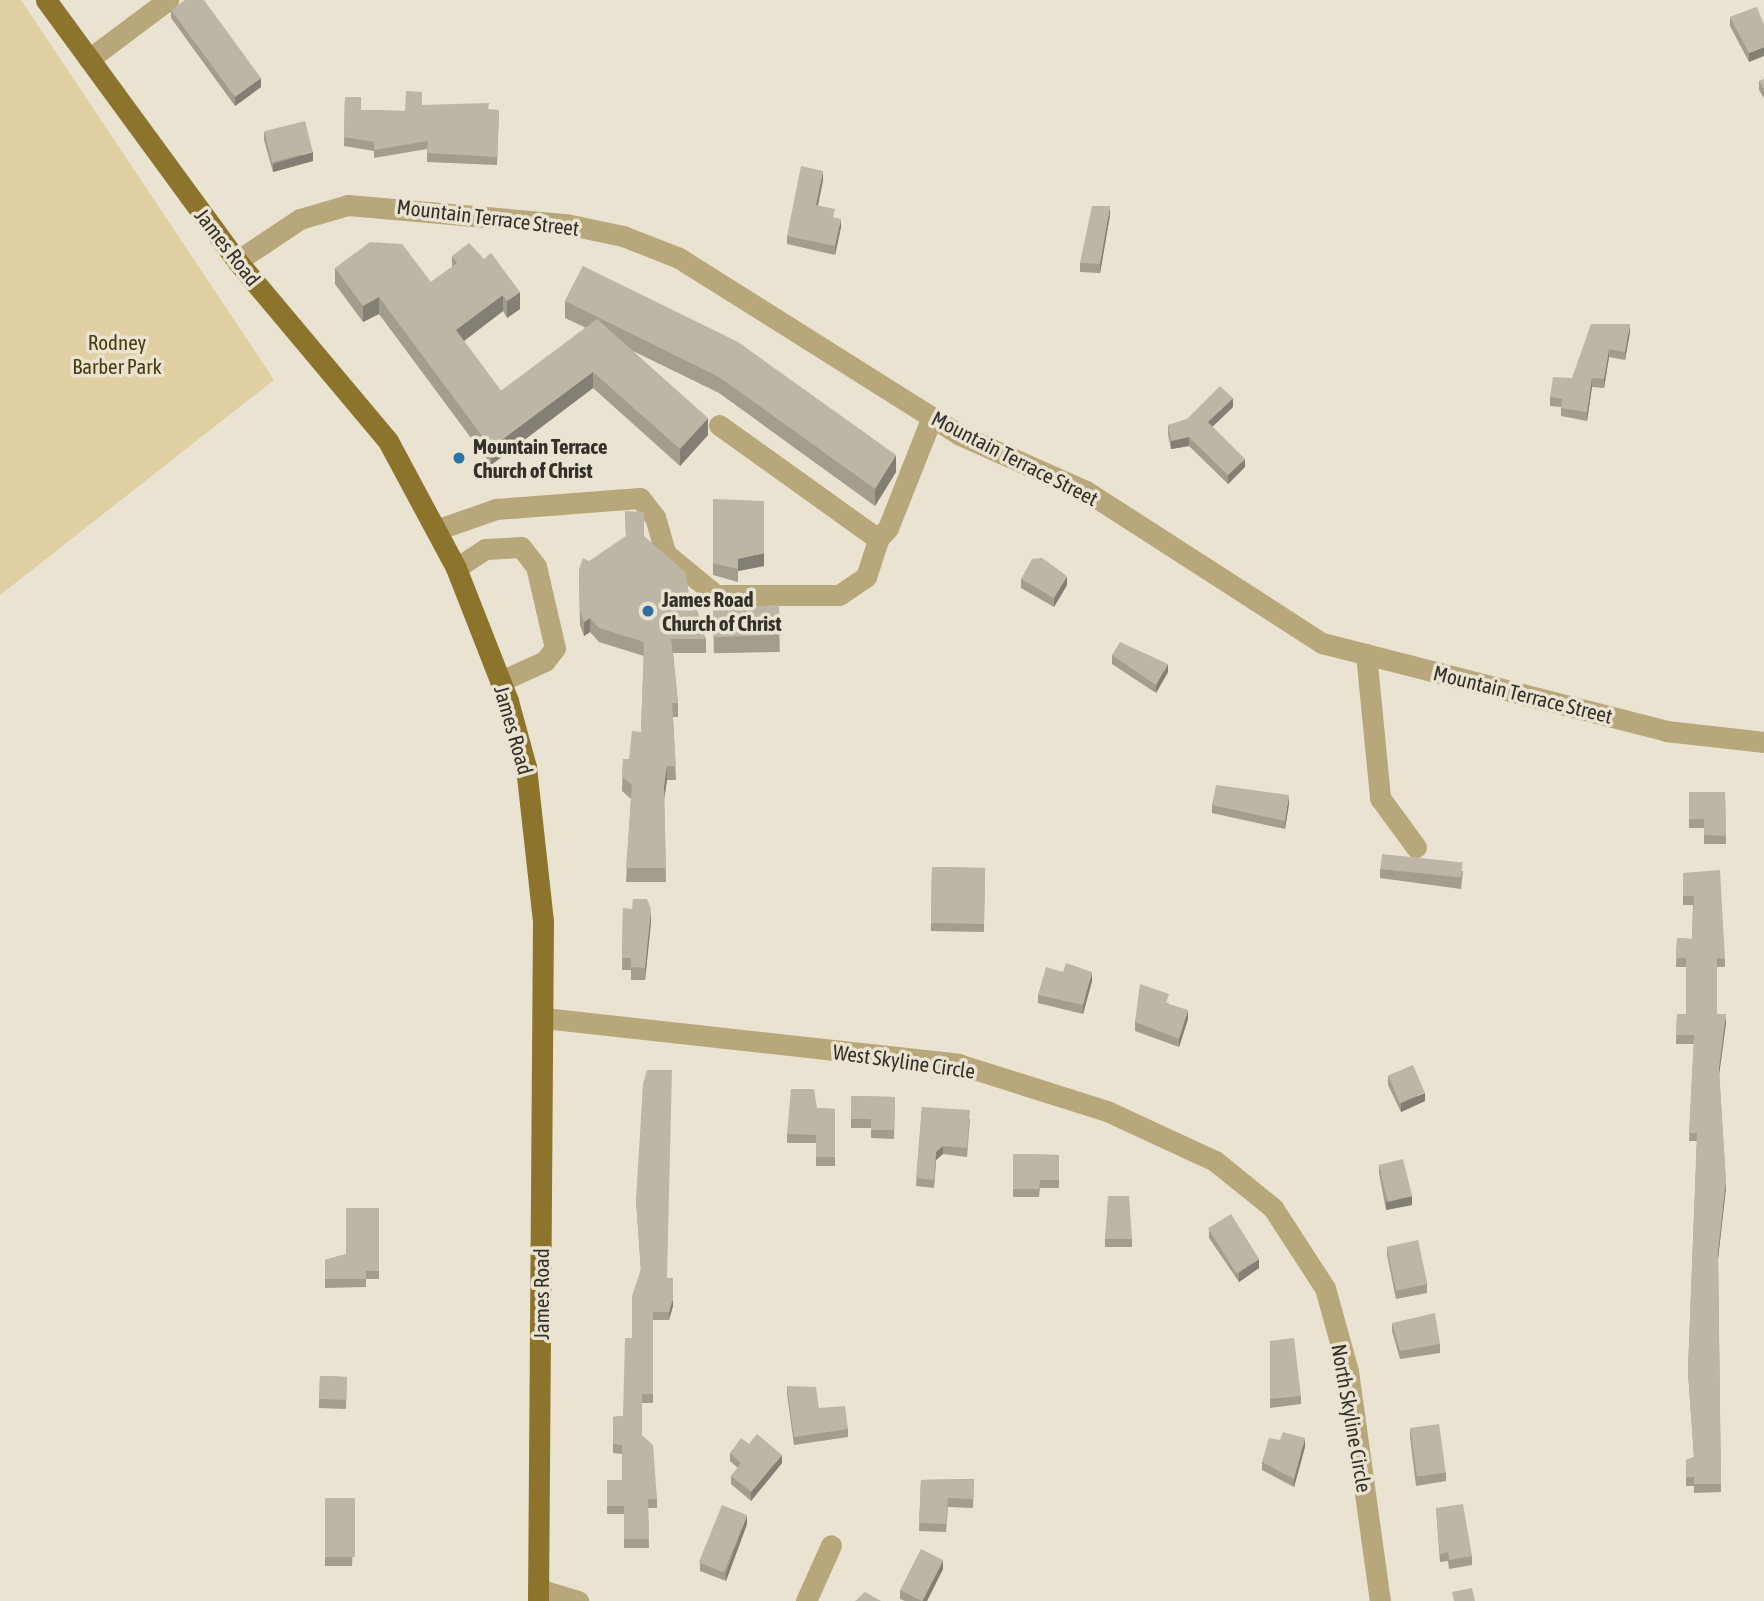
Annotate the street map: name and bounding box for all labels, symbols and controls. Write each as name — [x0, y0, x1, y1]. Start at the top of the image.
street label: Mountain Terrace Street — [395, 193, 581, 241]
street label: James Road — [190, 203, 266, 291]
park label: Rodney Barber Park — [72, 329, 162, 379]
street label: Mountain Terrace Street — [928, 405, 1102, 511]
place label: Mountain Terrace Church of Christ — [473, 433, 608, 483]
marker: Mountain Terrace Church of Christ — [451, 450, 467, 466]
place label: James Road Church of Christ — [662, 586, 781, 636]
marker: James Road Church of Christ — [640, 603, 656, 619]
street label: Mountain Terrace Street — [1431, 660, 1615, 728]
street label: James Road — [489, 683, 539, 777]
street label: West Skyline Circle — [831, 1039, 977, 1083]
street label: James Road — [528, 1248, 554, 1340]
street label: North Skyline Circle — [1327, 1342, 1377, 1494]

